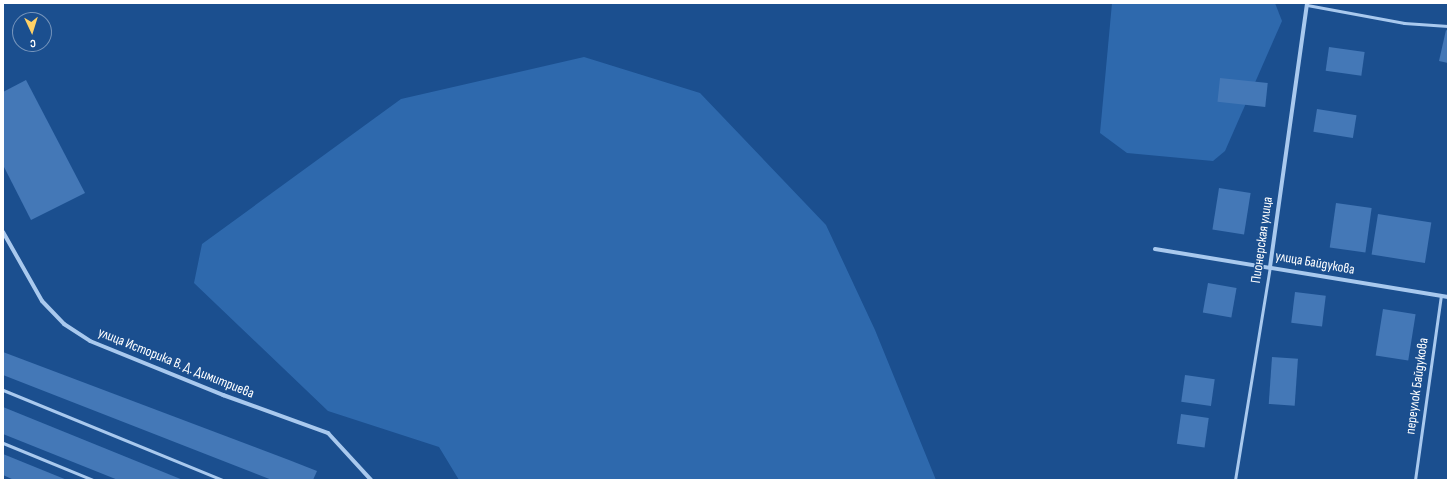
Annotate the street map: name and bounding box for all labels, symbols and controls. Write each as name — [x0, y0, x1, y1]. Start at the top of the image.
north arrow — [12, 12, 52, 52]
text: С — [30, 37, 36, 50]
street label: Пионерская улица — [1248, 196, 1276, 284]
street label: улица Байдукова — [1274, 248, 1356, 278]
street label: улица Историка В. Д. Димитриева — [95, 324, 257, 402]
street label: переулок Байдукова — [1402, 337, 1432, 435]

